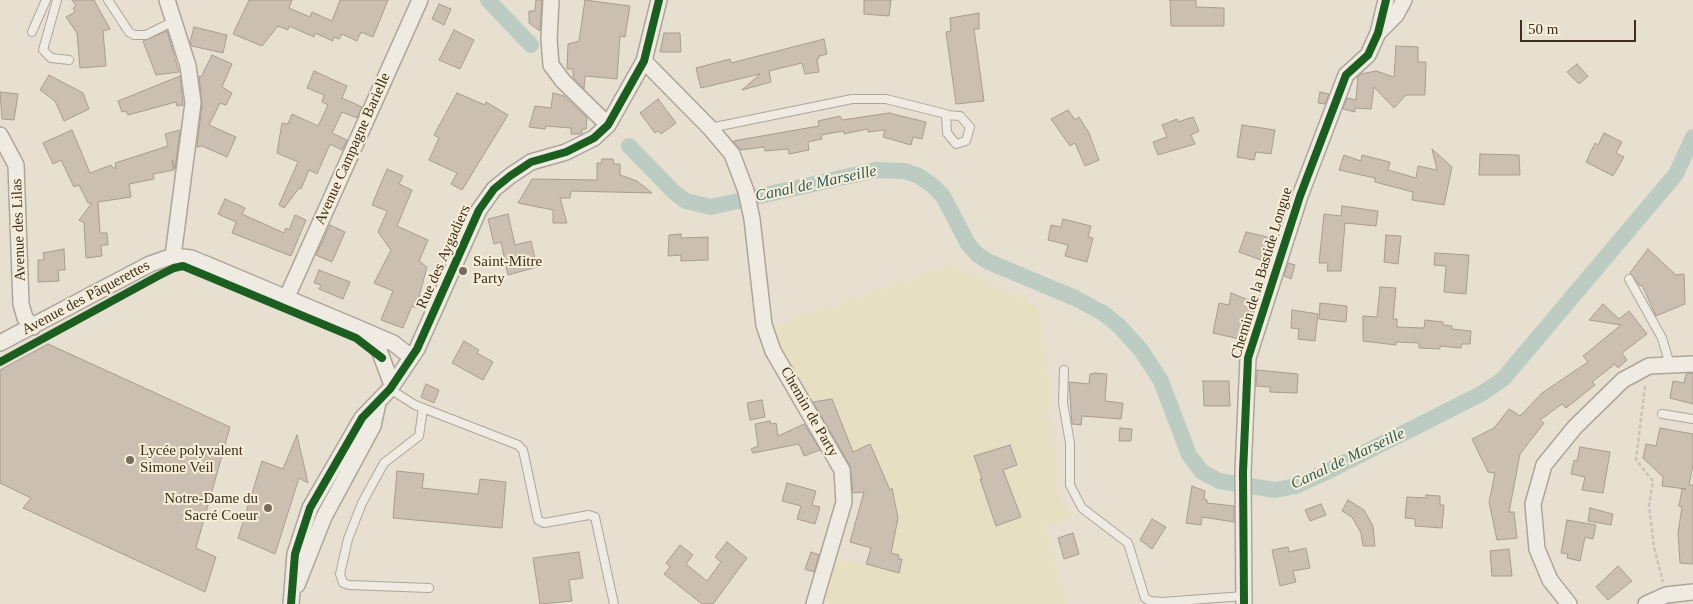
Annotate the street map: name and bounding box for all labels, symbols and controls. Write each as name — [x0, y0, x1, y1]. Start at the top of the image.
scale bar — [1523, 10, 1639, 42]
text: 50 m — [1528, 21, 1558, 37]
street label: Avenue Campagne Barielle — [311, 70, 395, 228]
water label: Canal de Marseille — [754, 162, 878, 206]
street label: Avenue des Lilas — [8, 178, 30, 282]
street label: Chemin de la Bastide Longue — [1227, 185, 1297, 361]
street label: Rue des Aygadiers — [413, 202, 475, 312]
place label: Saint-Mitre Party — [473, 253, 542, 288]
street label: Avenue des Pâquerettes — [19, 257, 153, 339]
marker: Saint-Mitre Party — [457, 265, 469, 277]
street label: Chemin de Party — [776, 364, 842, 460]
water label: Canal de Marseille — [1288, 424, 1408, 494]
place label: Lycée polyvalent Simone Veil — [140, 442, 243, 477]
marker: Lycée polyvalent Simone Veil — [124, 454, 136, 466]
place label: Notre-Dame du Sacré Coeur — [164, 490, 258, 525]
marker: Notre-Dame du Sacré Coeur — [262, 502, 274, 514]

